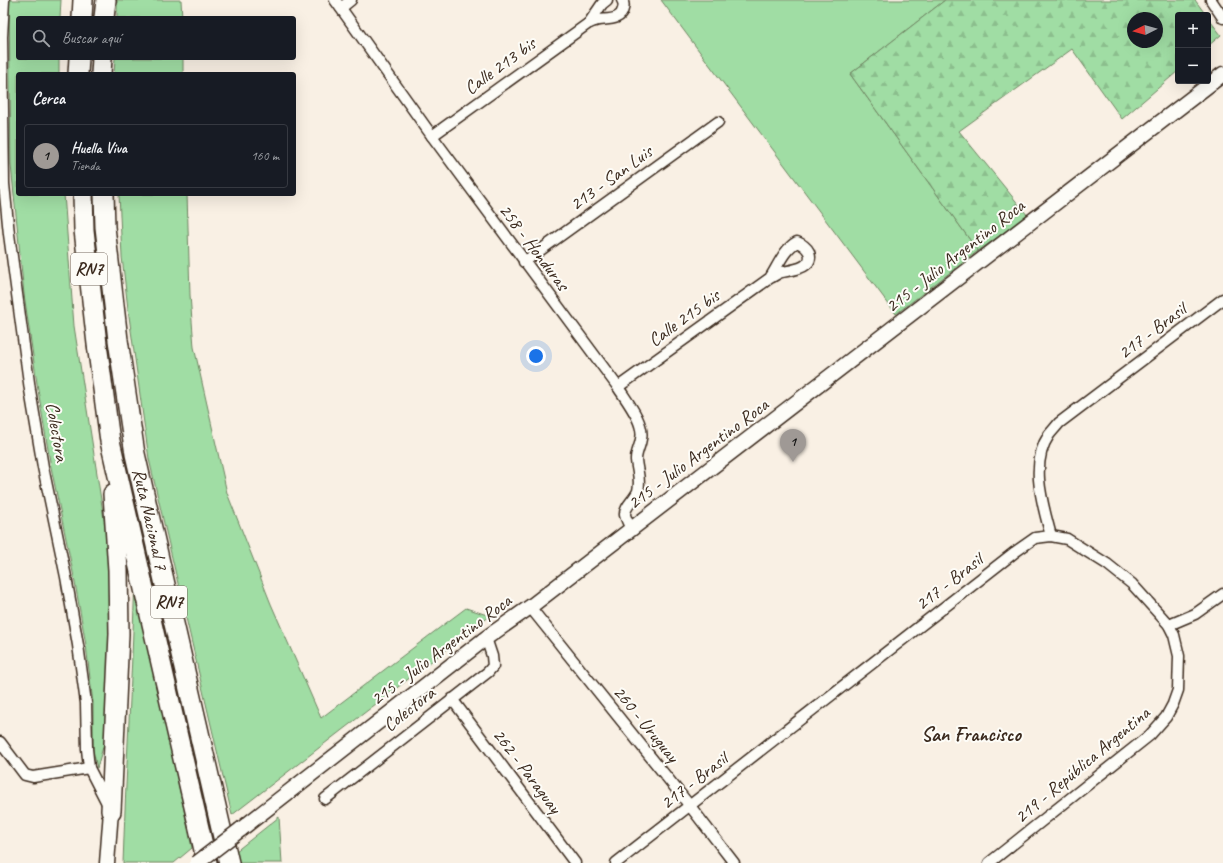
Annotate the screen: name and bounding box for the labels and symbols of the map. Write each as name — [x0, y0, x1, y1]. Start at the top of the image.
north arrow — [1127, 12, 1163, 48]
street label: Calle 213 bis — [459, 31, 542, 100]
street label: 213 - San Luis — [565, 139, 658, 216]
street label: 215 - Julio Argentino Roca — [880, 193, 1031, 318]
street label: 258 - Honduras — [494, 199, 576, 297]
road number: RN7 — [71, 253, 107, 285]
street label: Calle 215 bis — [643, 283, 726, 352]
street label: 217 - Brasil — [1113, 295, 1194, 364]
your location — [526, 346, 546, 366]
street label: 215 - Julio Argentino Roca — [623, 392, 774, 515]
street label: Colectora — [40, 400, 74, 465]
pin: 1 — [780, 429, 806, 462]
street label: Ruta Nacional 7 — [127, 466, 174, 574]
street label: 217 - Brasil — [910, 546, 991, 616]
road number: RN7 — [151, 586, 187, 618]
street label: 215 - Julio Argentino Roca — [366, 588, 517, 711]
street label: Colectora — [378, 680, 441, 737]
street label: 260 - Uruguay — [608, 681, 685, 769]
street label: 219 - República Argentina — [1009, 700, 1156, 829]
district label: San Francisco — [921, 722, 1022, 747]
street label: 262 - Paraguay — [487, 724, 568, 820]
street label: 217 - Brasil — [655, 745, 736, 815]

